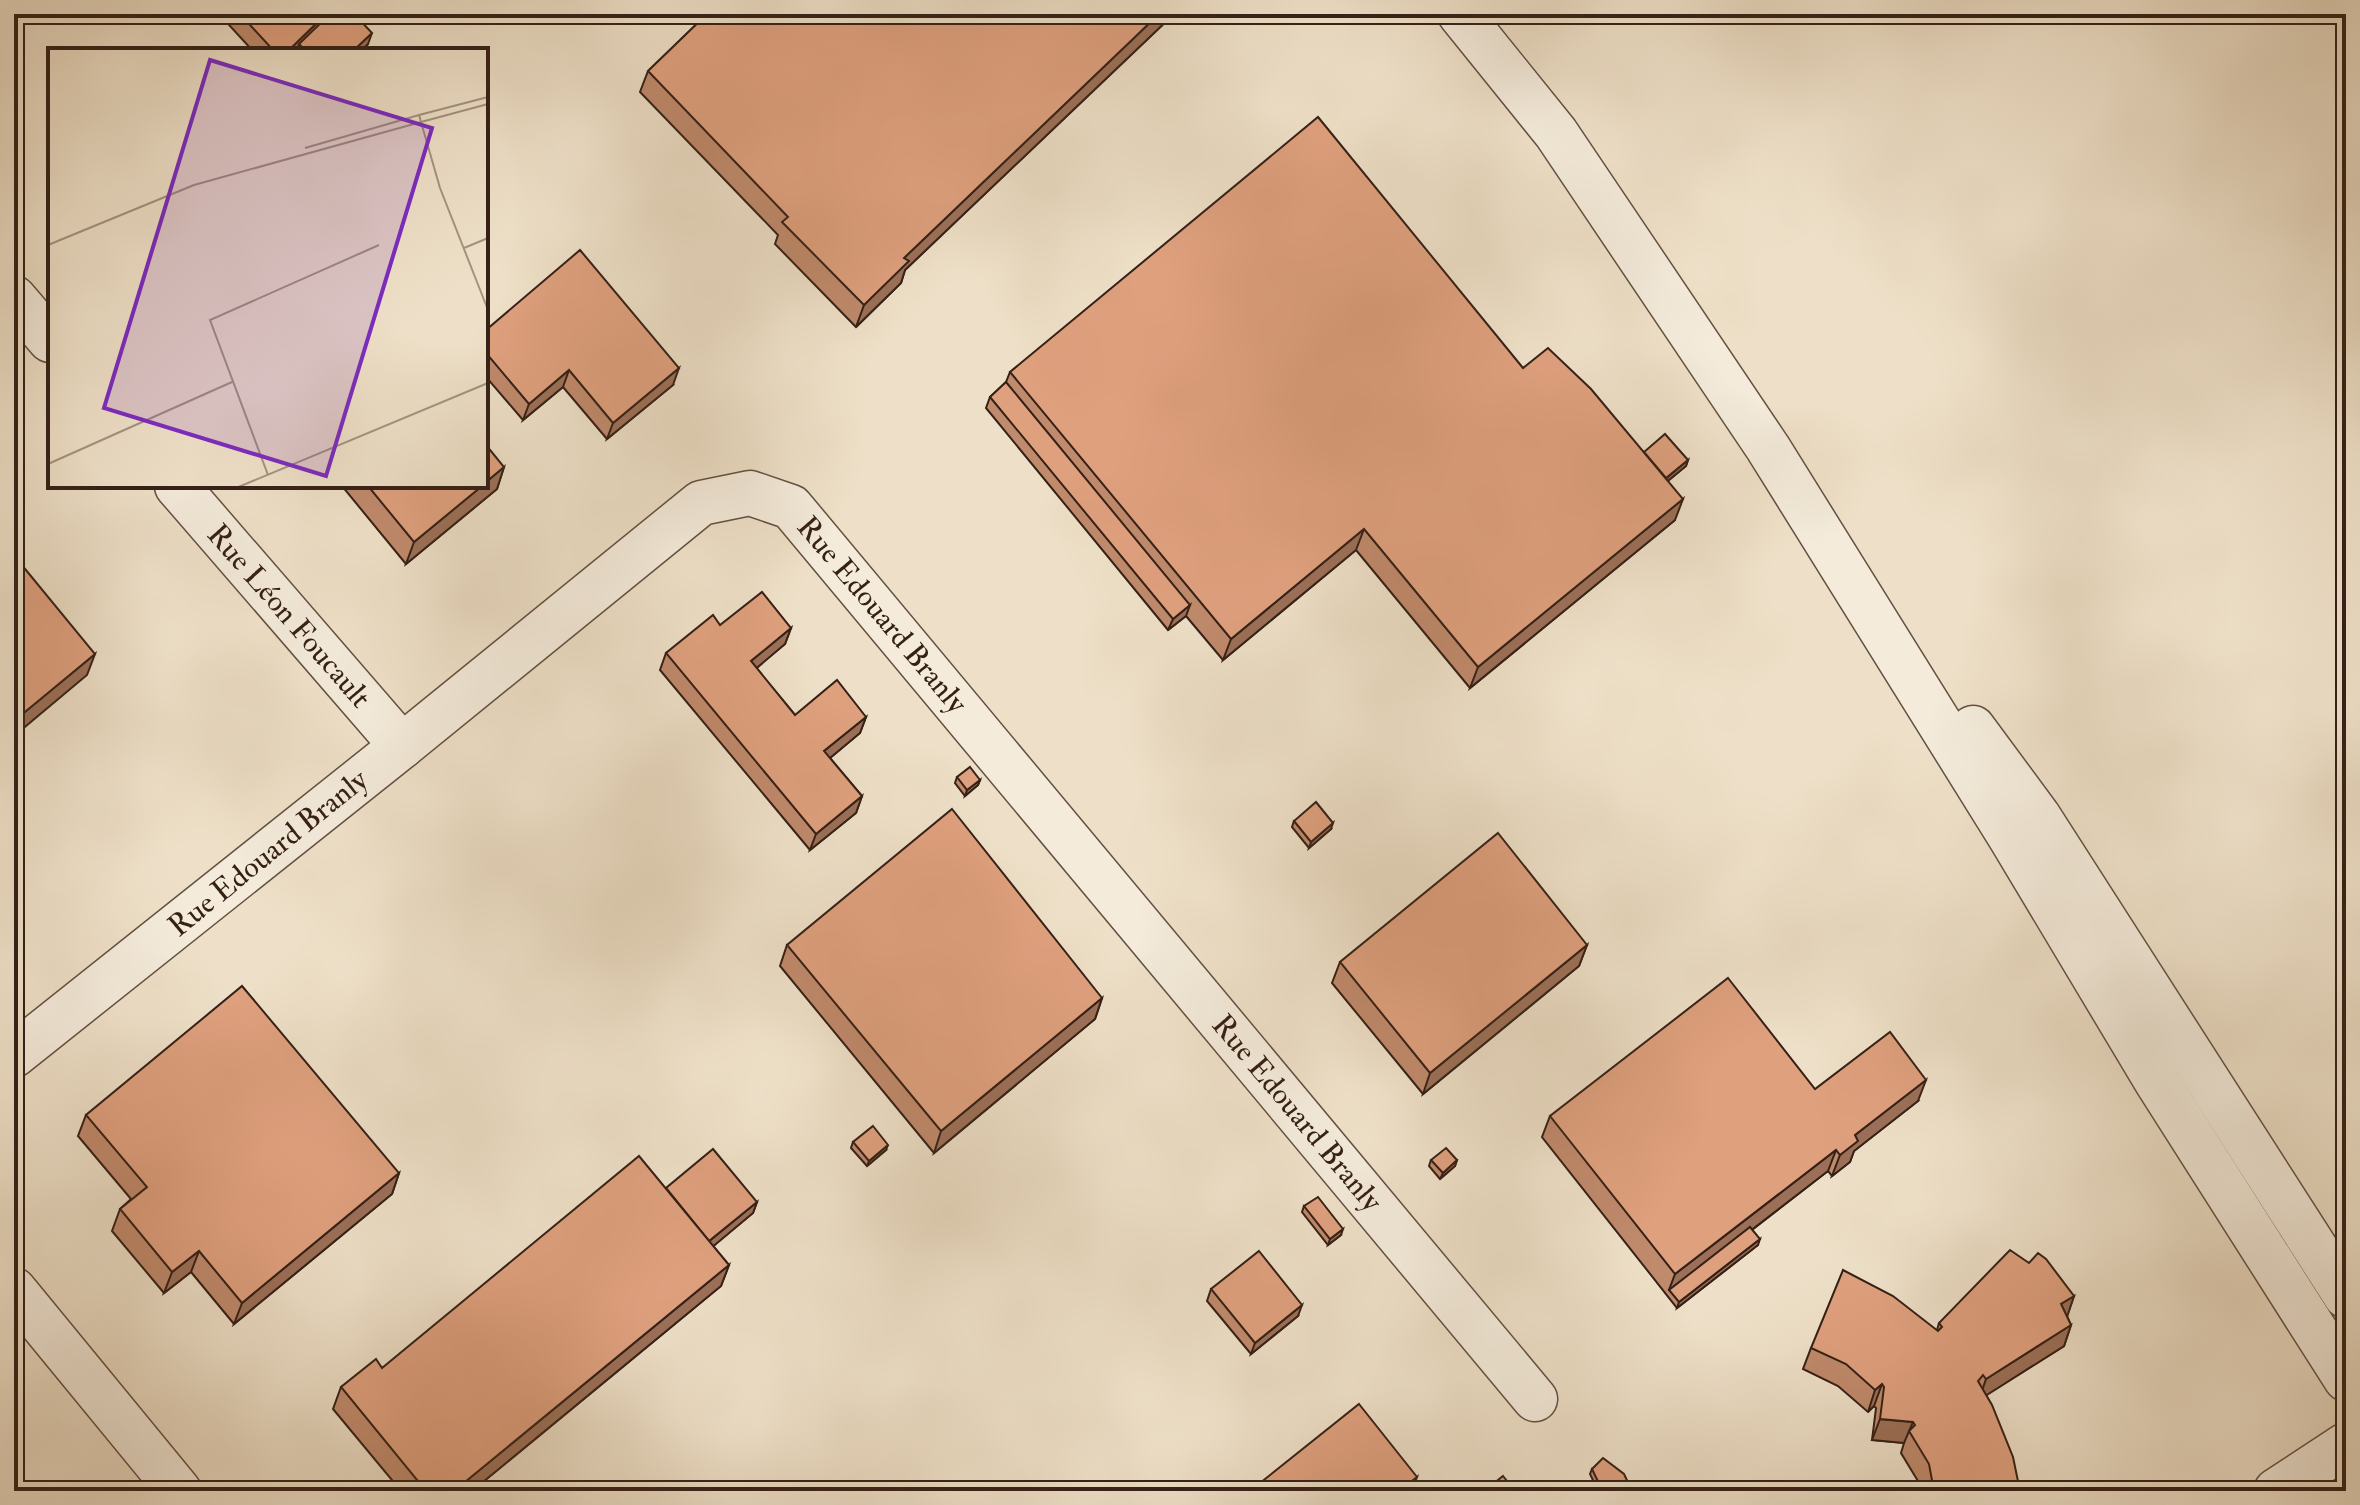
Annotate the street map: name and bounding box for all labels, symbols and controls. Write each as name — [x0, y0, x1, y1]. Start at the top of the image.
inset map — [48, 48, 488, 488]
street label: Rue Edouard Branly — [789, 509, 976, 722]
street label: Rue Léon Foucault — [199, 517, 379, 716]
street label: Rue Edouard Branly — [161, 761, 376, 945]
street label: Rue Edouard Branly — [1204, 1007, 1391, 1220]

